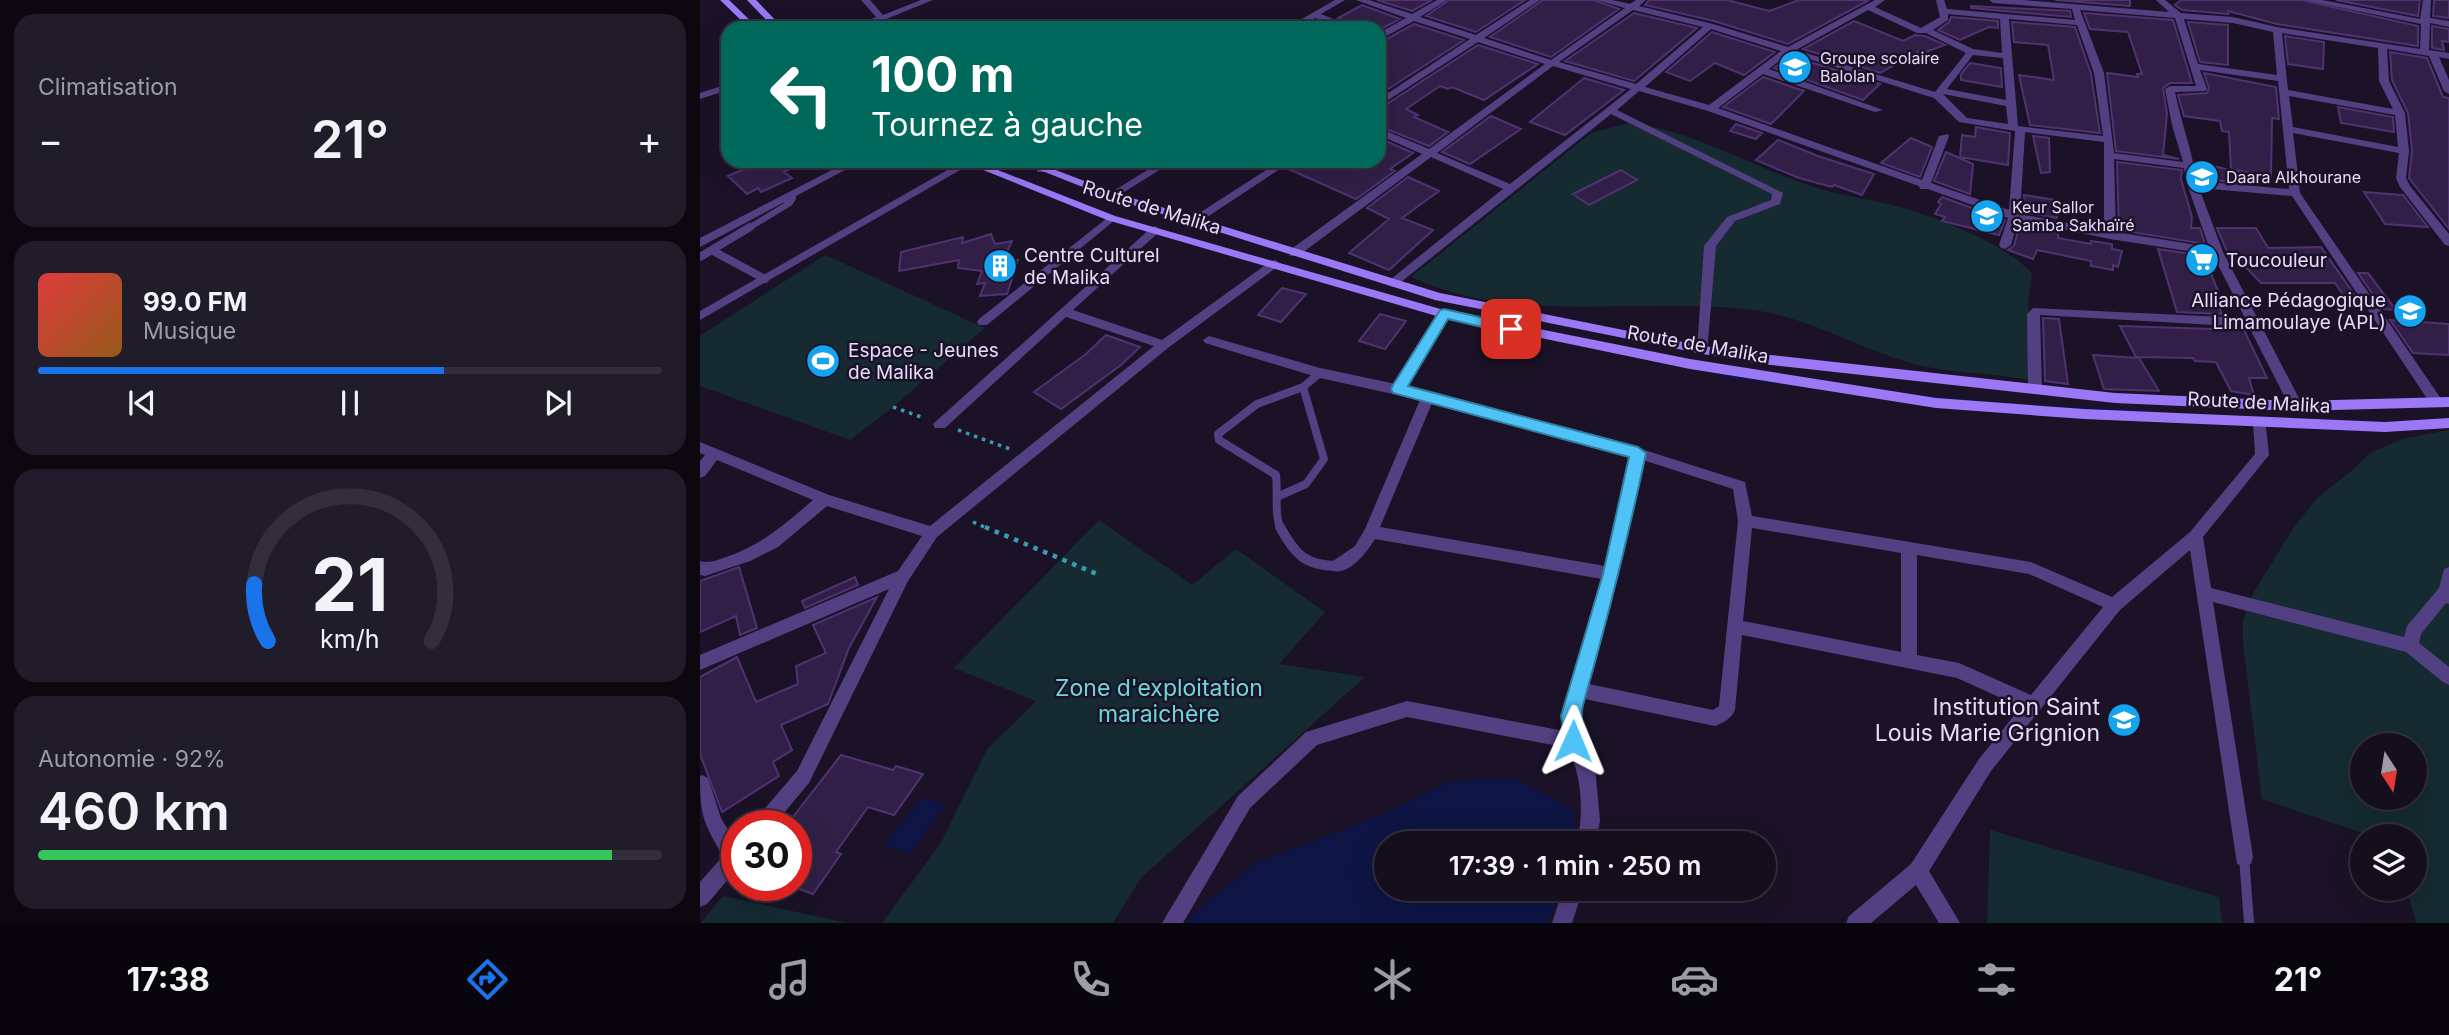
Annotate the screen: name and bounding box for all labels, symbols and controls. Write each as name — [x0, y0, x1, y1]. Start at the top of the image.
text: 100 m — [871, 45, 1015, 104]
school or university icon: Groupe scolaire Balolan — [1776, 48, 1814, 86]
place label: Groupe scolaire Balolan — [1820, 48, 1939, 86]
icon: left — [756, 49, 847, 140]
text: Climatisation — [38, 73, 178, 101]
text: Tournez à gauche — [871, 105, 1143, 144]
text: 21° — [311, 108, 389, 171]
text: − — [38, 117, 63, 163]
text: + — [637, 117, 662, 163]
school or university icon: Daara Alkhourane — [2183, 158, 2221, 196]
place label: Daara Alkhourane — [2226, 167, 2361, 187]
street label: Route de Malika — [1080, 176, 1224, 239]
school or university icon: Keur Sallor Samba Sakhaïré — [1968, 197, 2006, 235]
place label: Keur Sallor Samba Sakhaïré — [2012, 197, 2135, 235]
supermarket icon: Toucouleur — [2183, 241, 2221, 279]
place label: Centre Culturel de Malika — [1024, 244, 1160, 289]
building icon: Centre Culturel de Malika — [981, 247, 1019, 285]
place label: Toucouleur — [2226, 249, 2327, 272]
text: 99.0 FM — [143, 286, 247, 317]
place label: Alliance Pédagogique Limamoulaye (APL) — [2191, 289, 2386, 334]
school or university icon: Alliance Pédagogique Limamoulaye (APL) — [2391, 292, 2429, 330]
pin — [1481, 299, 1541, 359]
icon: arrive — [1492, 310, 1530, 348]
text: Musique — [143, 317, 236, 345]
street label: Route de Malika — [1625, 321, 1770, 368]
place label: Espace - Jeunes de Malika — [848, 339, 999, 384]
sports icon: Espace - Jeunes de Malika — [804, 342, 842, 380]
icon: previous — [123, 384, 161, 422]
icon: pause — [331, 384, 369, 422]
icon: next — [539, 384, 577, 422]
street label: Route de Malika — [2187, 387, 2331, 418]
text: 21 — [311, 541, 389, 630]
text: km/h — [320, 624, 380, 654]
park label: Zone d'exploitation maraichère — [1055, 674, 1263, 728]
place label: Institution Saint Louis Marie Grignion — [1875, 693, 2100, 747]
school or university icon: Institution Saint Louis Marie Grignion — [2105, 701, 2143, 739]
position arrow — [1536, 704, 1610, 778]
north arrow — [2350, 733, 2427, 810]
map controls — [2350, 733, 2427, 901]
text: Autonomie · 92% — [38, 745, 226, 773]
text: 460 km — [38, 780, 230, 843]
speed limit sign: 30 — [721, 810, 812, 901]
button: layers — [2350, 824, 2427, 901]
text: 17:39 · 1 min · 250 m — [1449, 850, 1701, 881]
icon: directions — [463, 955, 512, 1004]
icon: music — [765, 955, 814, 1004]
icon: phone — [1066, 955, 1115, 1004]
icon: climate — [1368, 955, 1417, 1004]
icon: car — [1670, 955, 1719, 1004]
icon: filters — [1972, 955, 2021, 1004]
text: 17:38 — [126, 960, 210, 999]
text: 21° — [2274, 960, 2322, 999]

